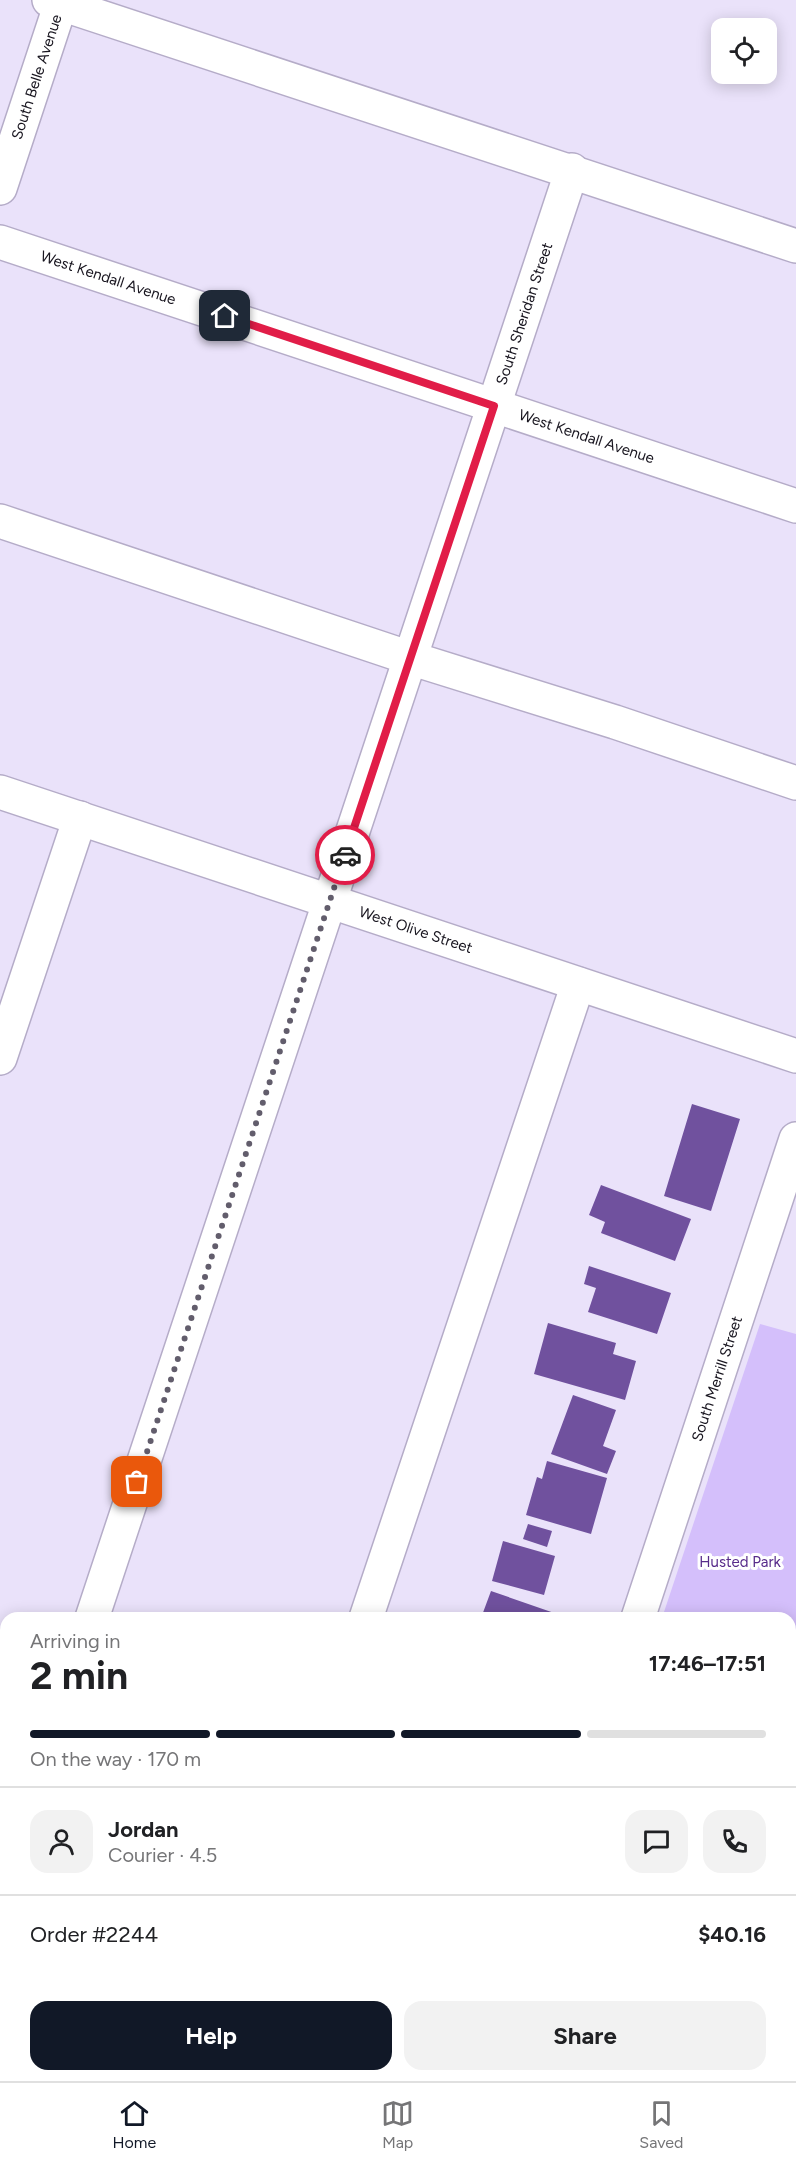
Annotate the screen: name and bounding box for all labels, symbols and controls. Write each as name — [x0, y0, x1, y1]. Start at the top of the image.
street label: South Belle Avenue — [8, 12, 66, 142]
map controls — [711, 18, 777, 84]
button: locate — [711, 18, 777, 84]
street label: South Sheridan Street — [492, 240, 556, 387]
street label: West Kendall Avenue — [38, 247, 178, 309]
pin — [199, 290, 250, 341]
icon: home — [208, 299, 241, 332]
street label: West Kendall Avenue — [517, 406, 657, 467]
courier — [315, 825, 375, 885]
icon: car — [329, 839, 362, 872]
street label: West Olive Street — [357, 903, 475, 957]
street label: South Merrill Street — [688, 1313, 746, 1444]
pin — [111, 1456, 162, 1507]
icon: bag — [120, 1465, 153, 1498]
park label: Husted Park — [699, 1553, 781, 1571]
text: Arriving in — [30, 1629, 120, 1653]
text: 17:46–17:51 — [649, 1650, 766, 1677]
text: 2 min — [30, 1652, 128, 1699]
text: On the way · 170 m — [30, 1747, 201, 1771]
button: person — [30, 1810, 93, 1873]
button: chat — [625, 1810, 688, 1873]
button: phone — [703, 1810, 766, 1873]
text: Jordan — [108, 1816, 179, 1843]
text: Courier · 4.5 — [108, 1843, 217, 1867]
text: Order #2244 — [30, 1921, 158, 1948]
text: $40.16 — [698, 1921, 766, 1948]
button: Help — [30, 2001, 392, 2070]
button: Share — [404, 2001, 766, 2070]
tab: Home — [113, 2097, 156, 2152]
tab: Map — [381, 2097, 414, 2152]
tab: Saved — [639, 2097, 683, 2152]

